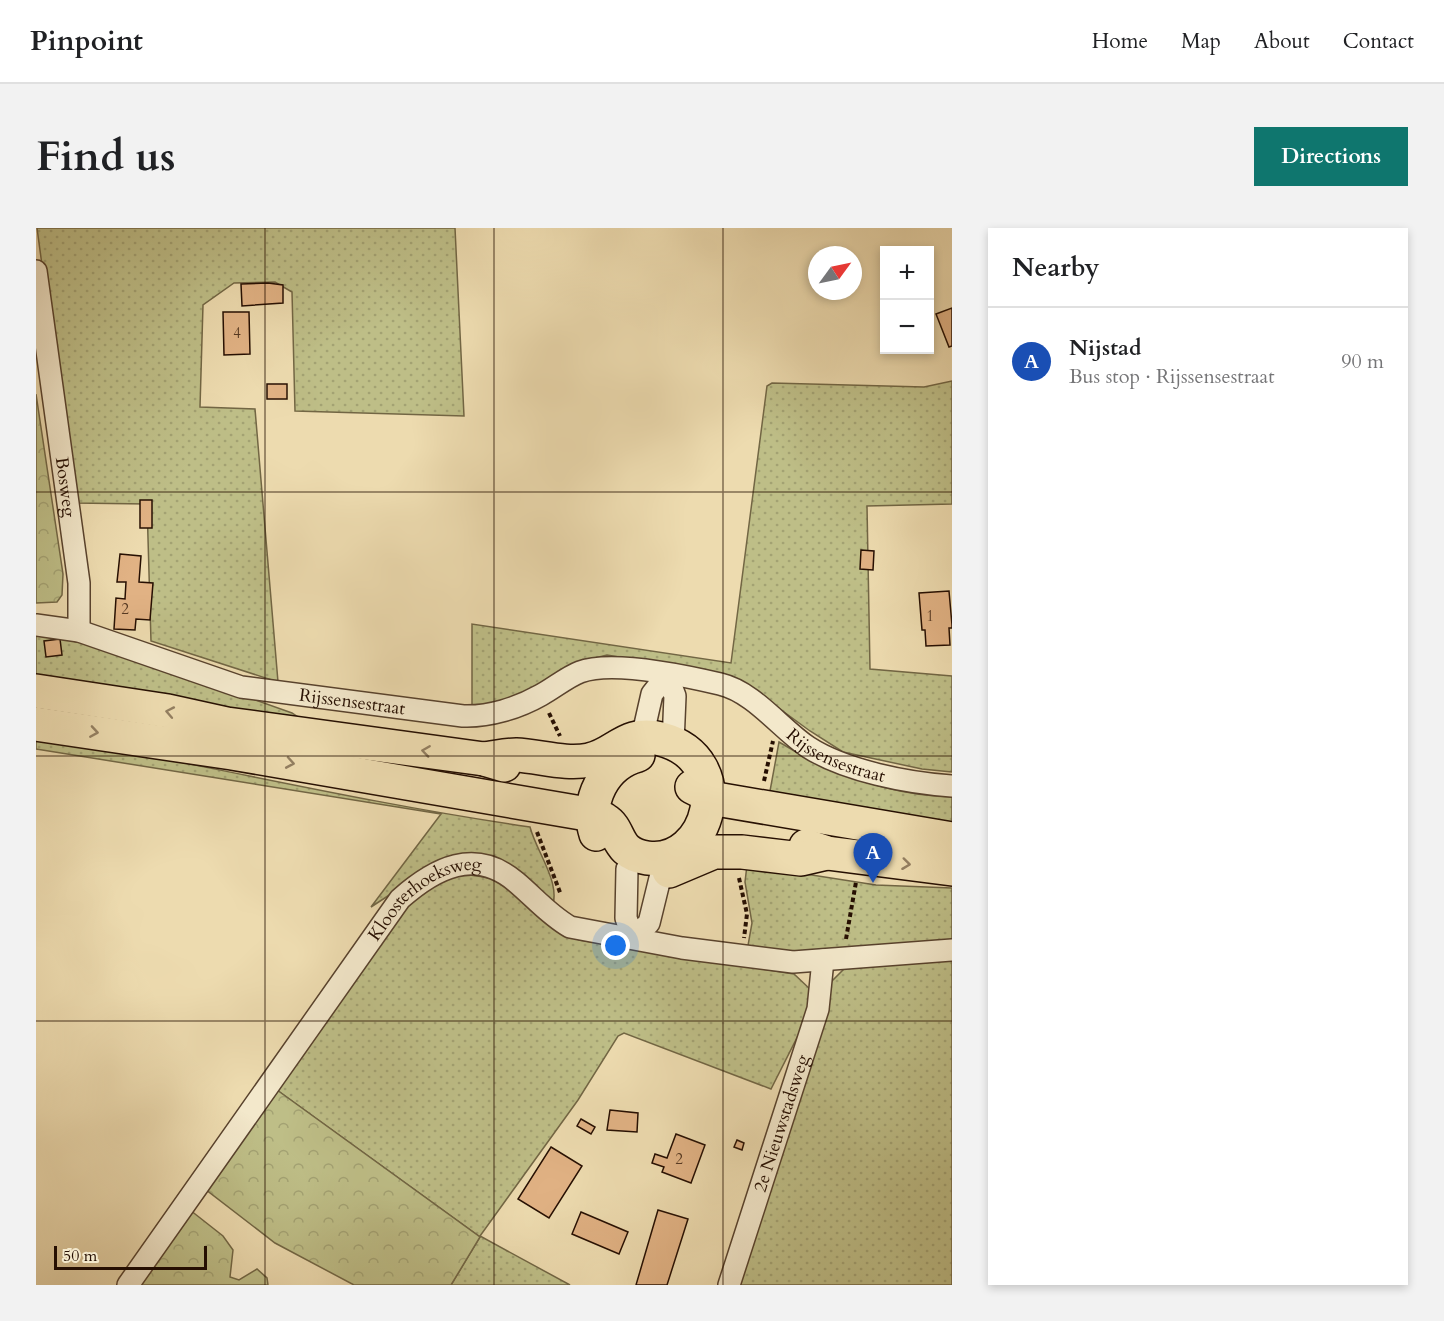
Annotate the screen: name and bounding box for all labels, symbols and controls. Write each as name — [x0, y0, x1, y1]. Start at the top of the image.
text: Pinpoint — [30, 22, 143, 60]
text: Home — [1092, 27, 1148, 56]
text: Map — [1181, 27, 1221, 56]
text: About — [1254, 27, 1310, 56]
text: Contact — [1343, 27, 1414, 56]
button: Directions — [1254, 127, 1408, 186]
text: Find us — [36, 128, 176, 185]
north arrow — [808, 246, 862, 300]
map controls — [880, 246, 934, 354]
button: + — [880, 246, 934, 300]
text: Nearby — [1012, 250, 1100, 285]
button: − — [880, 300, 934, 354]
house number: 4 — [233, 323, 241, 343]
text: Nijstad — [1069, 333, 1141, 363]
text: A — [1024, 348, 1039, 375]
text: 90 m — [1341, 348, 1384, 375]
text: Bus stop · Rijssensestraat — [1069, 363, 1275, 390]
street label: Bosweg — [49, 455, 82, 520]
house number: 2 — [121, 599, 129, 619]
house number: 1 — [926, 606, 934, 626]
street label: Rijssensestraat — [298, 683, 407, 721]
one-way arrow — [165, 706, 175, 719]
street label: Rijssensestraat — [781, 723, 888, 789]
one-way arrow — [89, 726, 98, 738]
one-way arrow — [421, 746, 431, 758]
one-way arrow — [285, 756, 294, 768]
pin: A — [854, 834, 892, 883]
street label: Kloosterhoeksweg — [362, 852, 484, 946]
one-way arrow — [902, 857, 911, 869]
your location — [601, 931, 630, 960]
street label: 2e Nieuwstadsweg — [748, 1051, 816, 1195]
house number: 2 — [675, 1149, 683, 1169]
scale bar — [54, 1243, 207, 1270]
text: 50 m — [63, 1245, 97, 1267]

